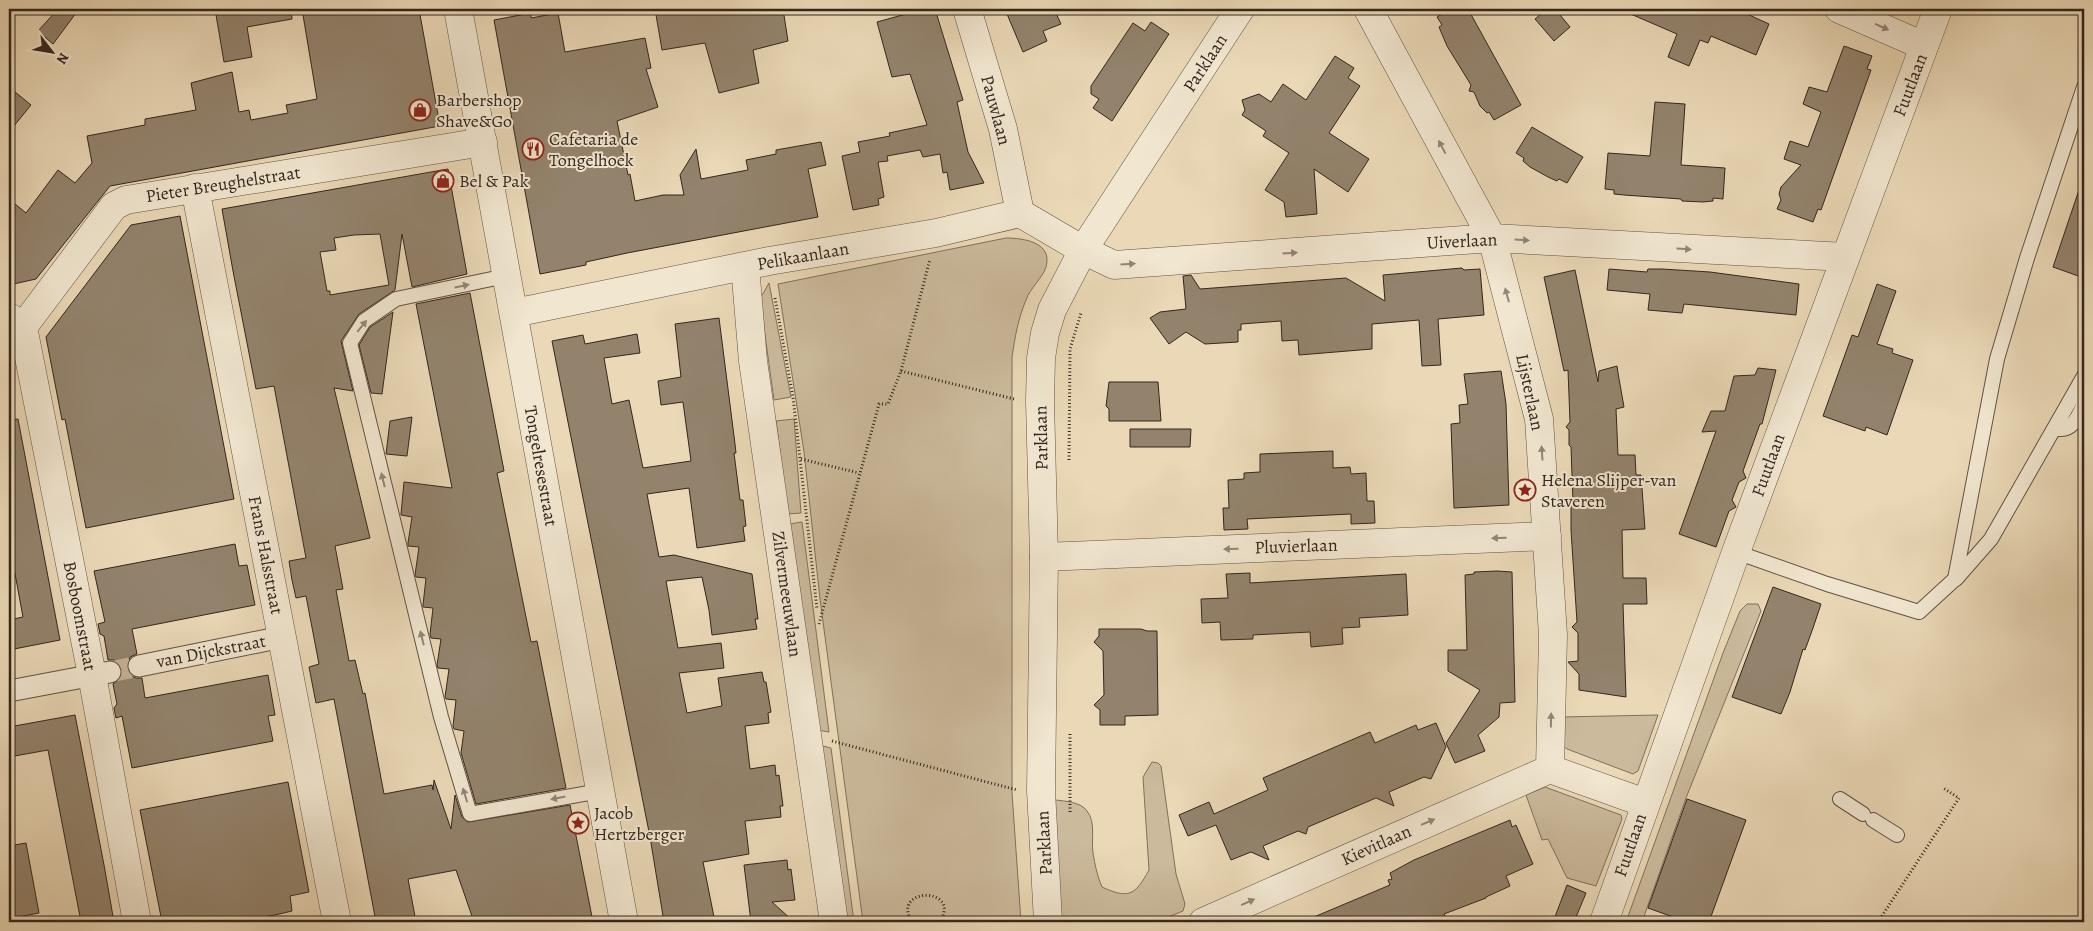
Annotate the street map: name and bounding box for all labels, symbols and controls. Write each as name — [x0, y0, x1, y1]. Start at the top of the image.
one-way arrow — [1875, 24, 1889, 32]
north arrow — [28, 28, 78, 78]
street label: Parklaan — [1177, 29, 1233, 97]
text: N — [52, 49, 73, 68]
street label: Fuutlaan — [1887, 50, 1933, 120]
street label: Pauwlaan — [975, 72, 1017, 148]
place label: Barbershop Shave&Go — [436, 88, 521, 133]
shop icon: Barbershop Shave&Go — [408, 98, 432, 122]
place label: Cafetaria de Tongelhoek — [549, 127, 638, 172]
restaurant icon: Cafetaria de Tongelhoek — [521, 137, 545, 161]
one-way arrow — [1438, 140, 1447, 153]
street label: Pieter Breughelstraat — [144, 160, 302, 208]
shop icon: Bel & Pak — [431, 169, 455, 193]
place label: Bel & Pak — [459, 169, 529, 193]
street label: Uiverlaan — [1426, 227, 1498, 255]
street label: Pelikaanlaan — [755, 236, 851, 276]
one-way arrow — [1514, 236, 1530, 244]
one-way arrow — [1676, 245, 1692, 253]
one-way arrow — [1282, 248, 1298, 256]
one-way arrow — [1120, 260, 1136, 268]
one-way arrow — [454, 282, 469, 290]
one-way arrow — [1502, 287, 1510, 302]
one-way arrow — [356, 320, 367, 333]
street label: Lijsterlaan — [1510, 351, 1550, 433]
street label: Tongelresestraat — [519, 404, 563, 528]
street label: Parklaan — [1028, 405, 1054, 471]
street label: Fuutlaan — [1745, 430, 1791, 500]
one-way arrow — [1537, 445, 1545, 461]
place label: Helena Slijper-van Staveren — [1541, 468, 1677, 513]
one-way arrow — [379, 473, 387, 488]
place icon: Helena Slijper-van Staveren — [1513, 478, 1537, 502]
street label: Frans Halsstraat — [243, 494, 289, 616]
street label: Zilvermeeuwlaan — [766, 529, 808, 659]
street label: Pluvierlaan — [1254, 533, 1338, 559]
one-way arrow — [1490, 534, 1506, 542]
one-way arrow — [1223, 546, 1239, 554]
street label: Bosboomstraat — [58, 559, 102, 673]
street label: van Dijckstraat — [153, 629, 268, 674]
one-way arrow — [418, 631, 426, 646]
one-way arrow — [1547, 712, 1555, 728]
one-way arrow — [460, 787, 468, 802]
one-way arrow — [550, 795, 566, 803]
place label: Jacob Hertzberger — [594, 801, 685, 846]
street label: Parklaan — [1030, 810, 1058, 876]
street label: Fuutlaan — [1608, 810, 1652, 880]
place icon: Jacob Hertzberger — [566, 811, 590, 835]
one-way arrow — [1421, 817, 1435, 825]
street label: Kievitlaan — [1337, 819, 1415, 871]
one-way arrow — [1241, 898, 1255, 906]

